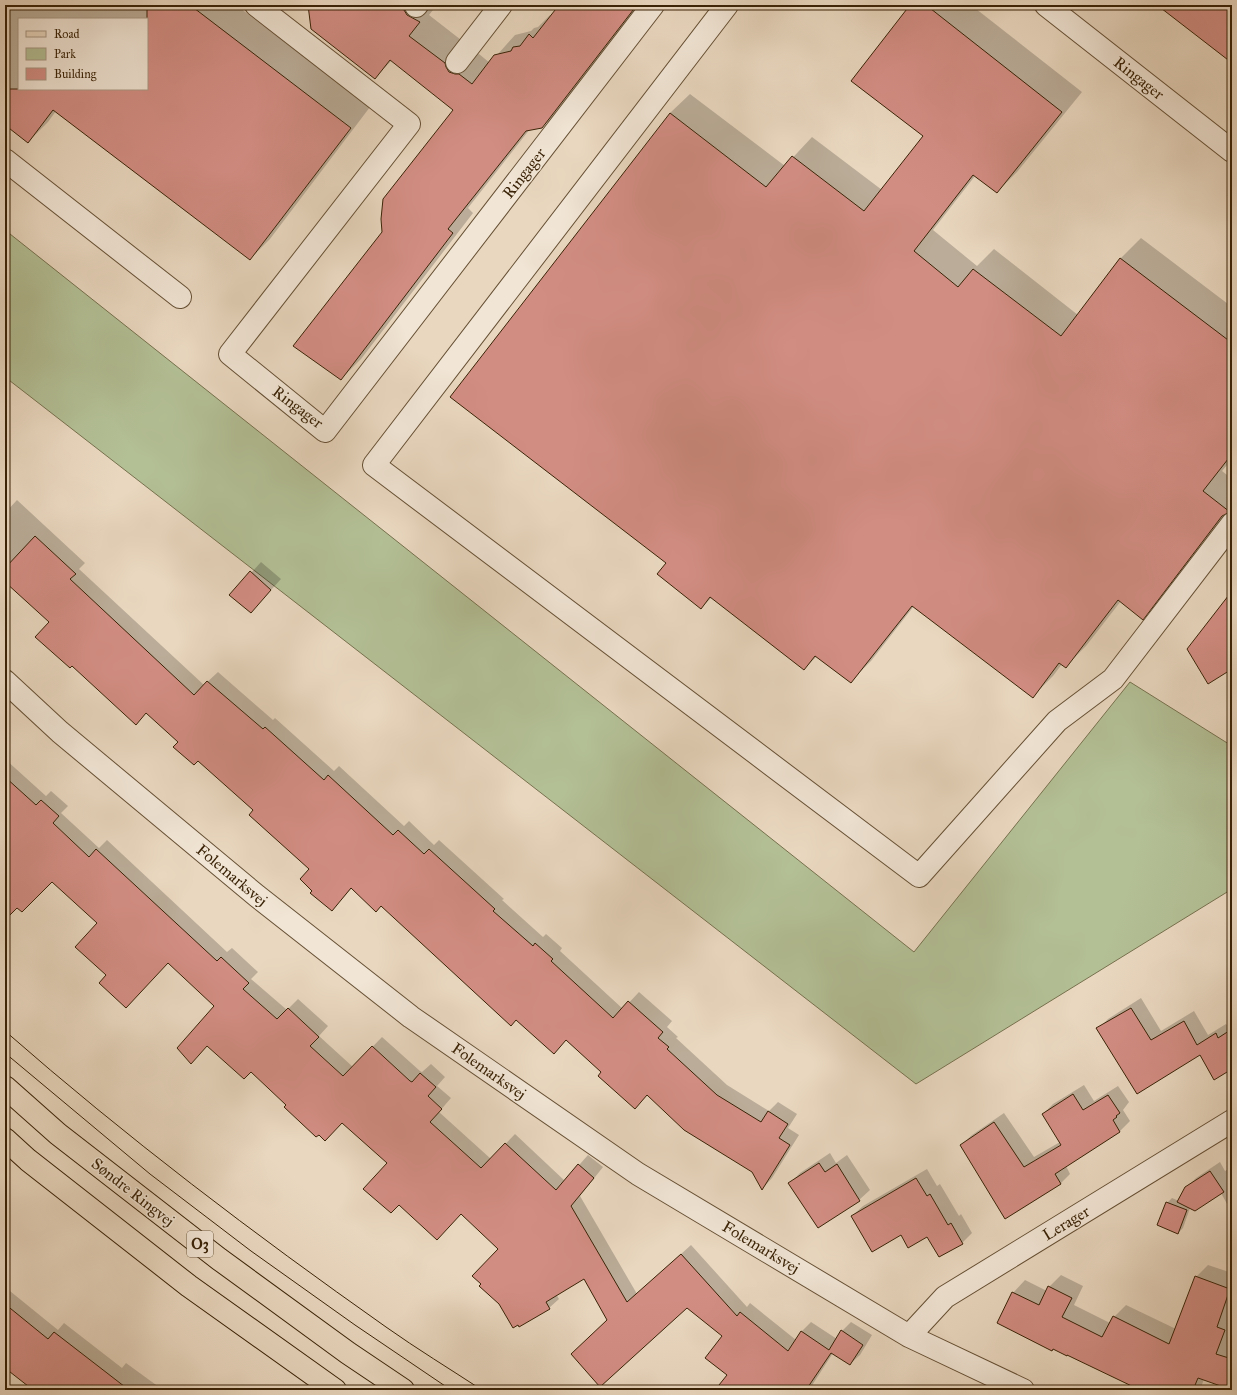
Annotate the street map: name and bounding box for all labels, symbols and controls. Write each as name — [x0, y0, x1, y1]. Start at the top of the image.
legend — [18, 18, 148, 90]
text: Road — [54, 27, 80, 41]
text: Park — [54, 47, 76, 61]
street label: Ringager — [1109, 52, 1168, 104]
text: Building — [54, 67, 97, 82]
street label: Ringager — [498, 144, 550, 203]
street label: Ringager — [268, 382, 327, 433]
street label: Folemarksvej — [193, 840, 271, 910]
street label: Folemarksvej — [448, 1038, 530, 1104]
street label: Søndre Ringvej — [87, 1154, 178, 1231]
street label: Lerager — [1039, 1202, 1093, 1245]
street label: Folemarksvej — [719, 1217, 803, 1277]
road number: O3 — [187, 1231, 213, 1257]

